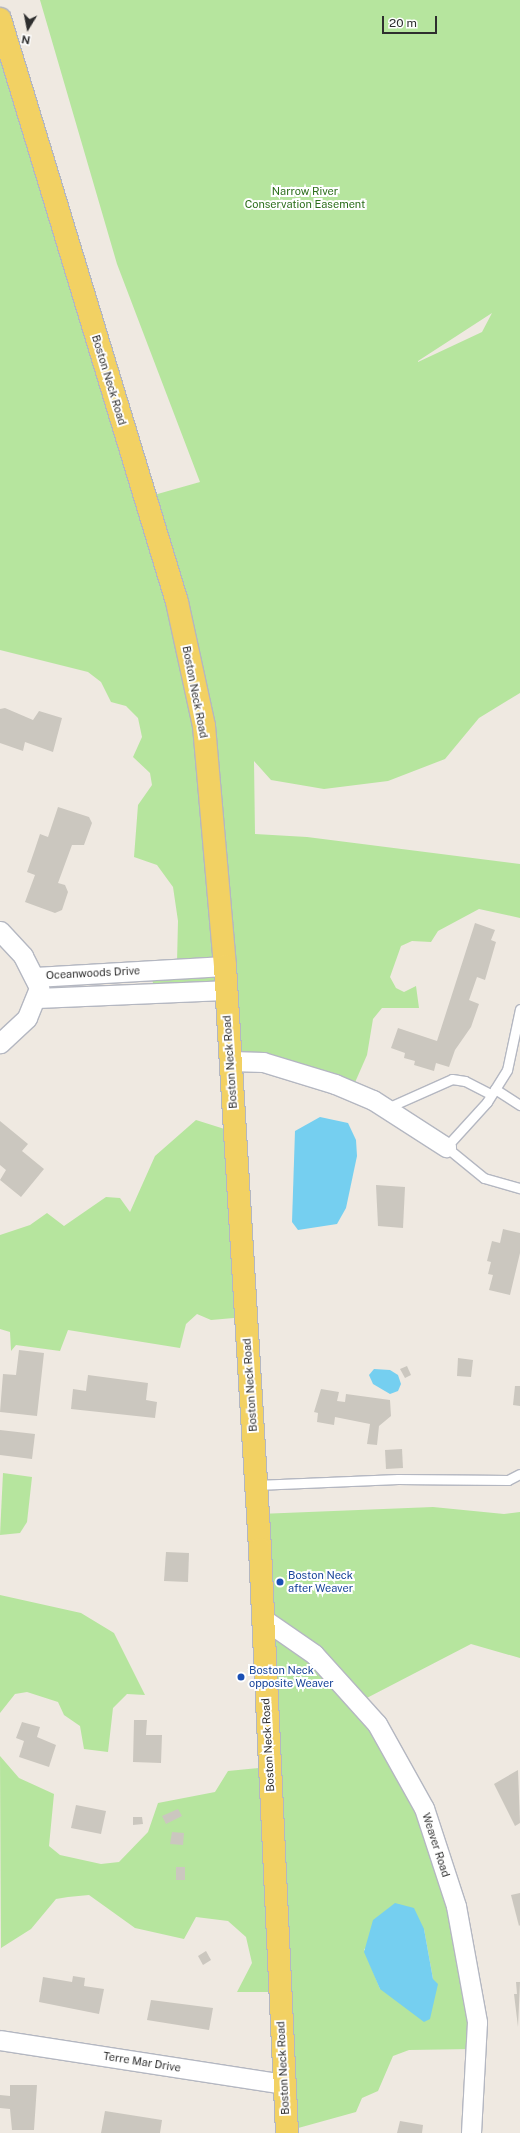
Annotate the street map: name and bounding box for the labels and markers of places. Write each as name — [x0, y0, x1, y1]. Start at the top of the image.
place label: Boston Neck after Weaver — [288, 1569, 353, 1595]
marker: Boston Neck after Weaver — [275, 1577, 285, 1587]
place label: Boston Neck opposite Weaver — [249, 1664, 334, 1690]
marker: Boston Neck opposite Weaver — [236, 1672, 246, 1682]

